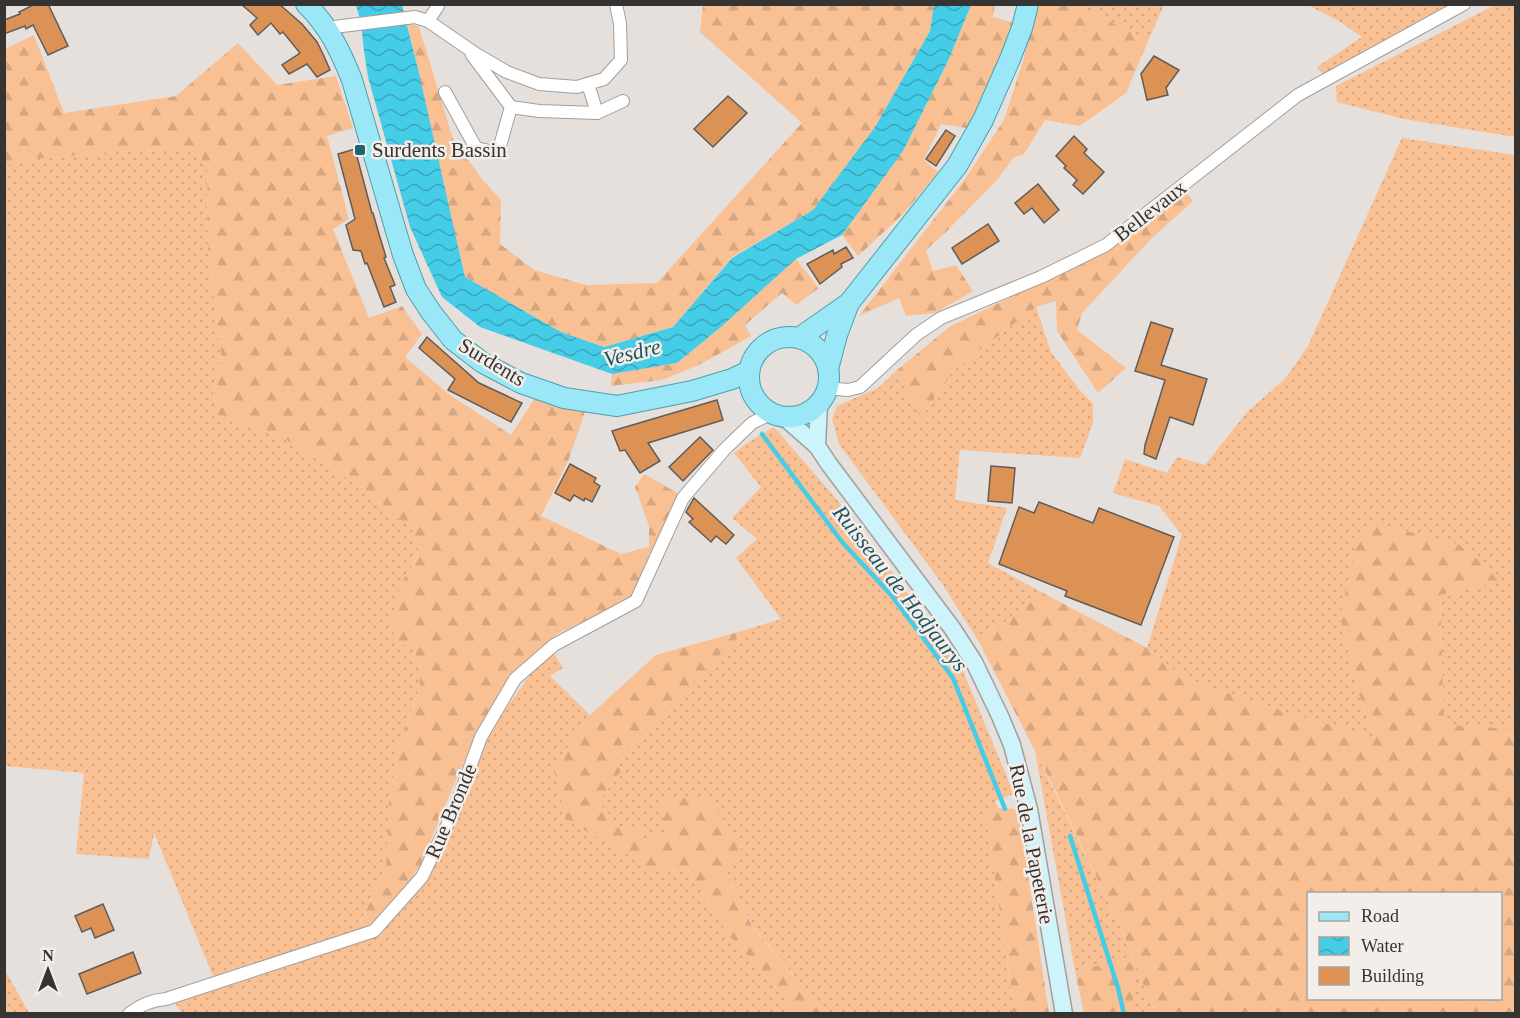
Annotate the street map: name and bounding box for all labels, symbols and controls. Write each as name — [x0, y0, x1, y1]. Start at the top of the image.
place label: Surdents Bassin — [372, 138, 507, 162]
marker: Surdents Bassin — [353, 143, 367, 157]
street label: Bellevaux — [1109, 175, 1191, 247]
street label: Surdents — [454, 333, 530, 391]
water label: Vesdre — [601, 333, 663, 372]
water label: Ruisseau de Hodjaurys — [827, 499, 973, 676]
street label: Rue Bronde — [420, 760, 482, 862]
street label: Rue de la Papeterie — [1005, 762, 1059, 926]
legend — [1307, 892, 1502, 1000]
text: Road — [1361, 906, 1399, 926]
text: Water — [1361, 936, 1404, 956]
north arrow — [18, 940, 78, 1000]
text: N — [42, 947, 54, 964]
text: Building — [1361, 966, 1424, 986]

